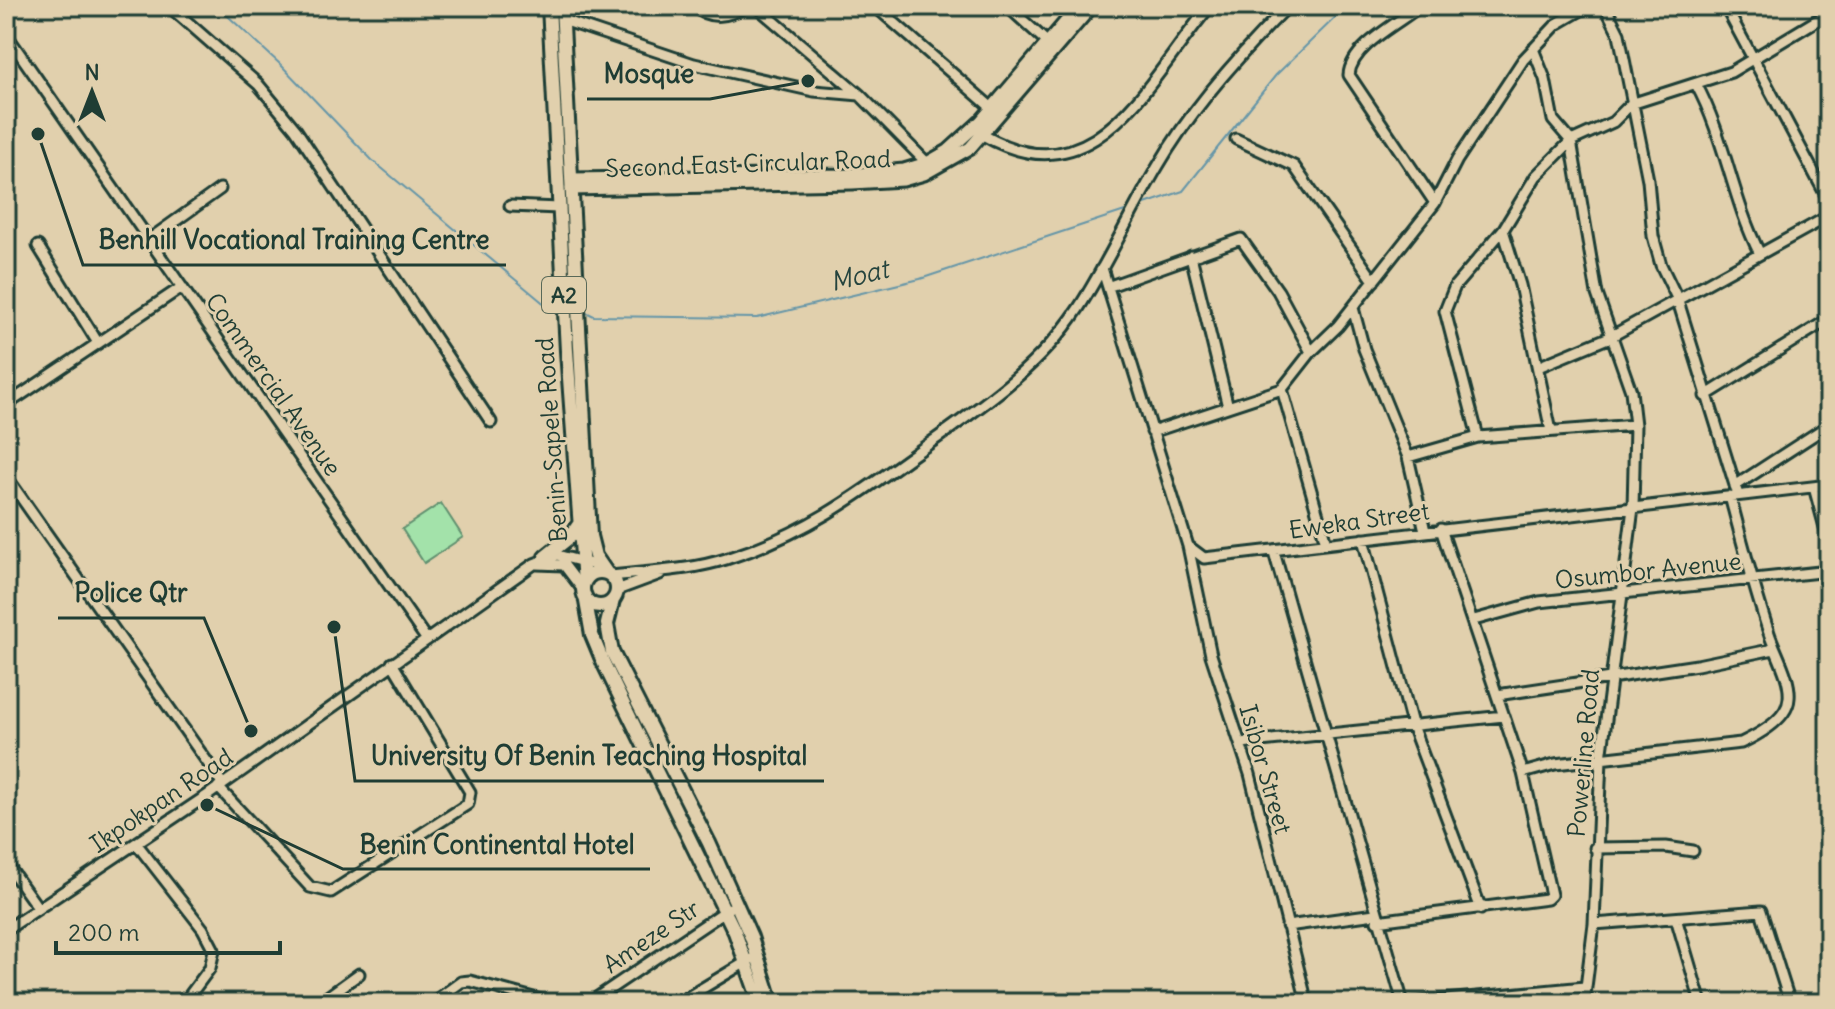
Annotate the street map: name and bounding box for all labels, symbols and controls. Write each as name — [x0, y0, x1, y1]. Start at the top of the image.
callout: Mosque — [587, 49, 710, 99]
north arrow — [52, 52, 132, 132]
text: Mosque — [604, 57, 694, 90]
text: N — [84, 58, 100, 86]
street label: Second East Circular Road — [605, 143, 891, 183]
callout: Benhill Vocational Training Centre — [83, 215, 506, 265]
text: Benhill Vocational Training Centre — [99, 223, 489, 256]
water label: Moat — [826, 251, 895, 298]
road number: A2 — [542, 277, 586, 313]
street label: Commercial Avenue — [200, 287, 348, 481]
street label: Benin-Sapele Road — [529, 337, 573, 543]
street label: Eweka Street — [1287, 495, 1431, 545]
street label: Osumbor Avenue — [1553, 545, 1743, 595]
callout: Police Qtr — [58, 568, 204, 618]
text: Police Qtr — [74, 576, 188, 609]
street label: Powerline Road — [1561, 668, 1605, 838]
street label: Isibor Street — [1233, 701, 1299, 837]
callout: University Of Benin Teaching Hospital — [355, 731, 824, 781]
text: University Of Benin Teaching Hospital — [371, 739, 807, 772]
street label: Ikpokpan Road — [84, 741, 238, 859]
callout: Benin Continental Hotel — [343, 819, 650, 869]
text: Benin Continental Hotel — [360, 828, 634, 861]
street label: Ameze Str — [597, 893, 705, 979]
scale bar — [56, 905, 280, 955]
text: 200 m — [68, 917, 140, 947]

